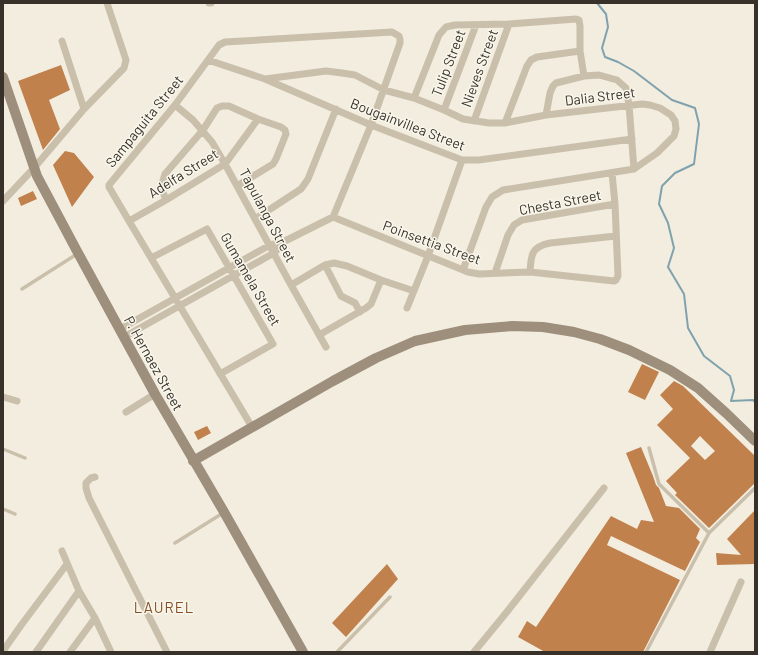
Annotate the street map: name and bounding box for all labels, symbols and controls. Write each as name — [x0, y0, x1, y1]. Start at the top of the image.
street label: Tulip Street — [427, 27, 469, 99]
street label: Nieves Street — [457, 27, 501, 109]
street label: Sampaguita Street — [102, 72, 186, 170]
street label: Dalia Street — [564, 83, 636, 109]
street label: Bougainvillea Street — [348, 94, 468, 154]
street label: Adelfa Street — [145, 145, 221, 201]
street label: Tapulanga Street — [236, 165, 300, 265]
street label: Chesta Street — [518, 186, 602, 218]
street label: Poinsettia Street — [381, 216, 483, 268]
street label: Gumamela Street — [217, 229, 285, 329]
street label: P. Hernaez Street — [121, 313, 187, 413]
district label: LAUREL — [134, 598, 194, 616]

